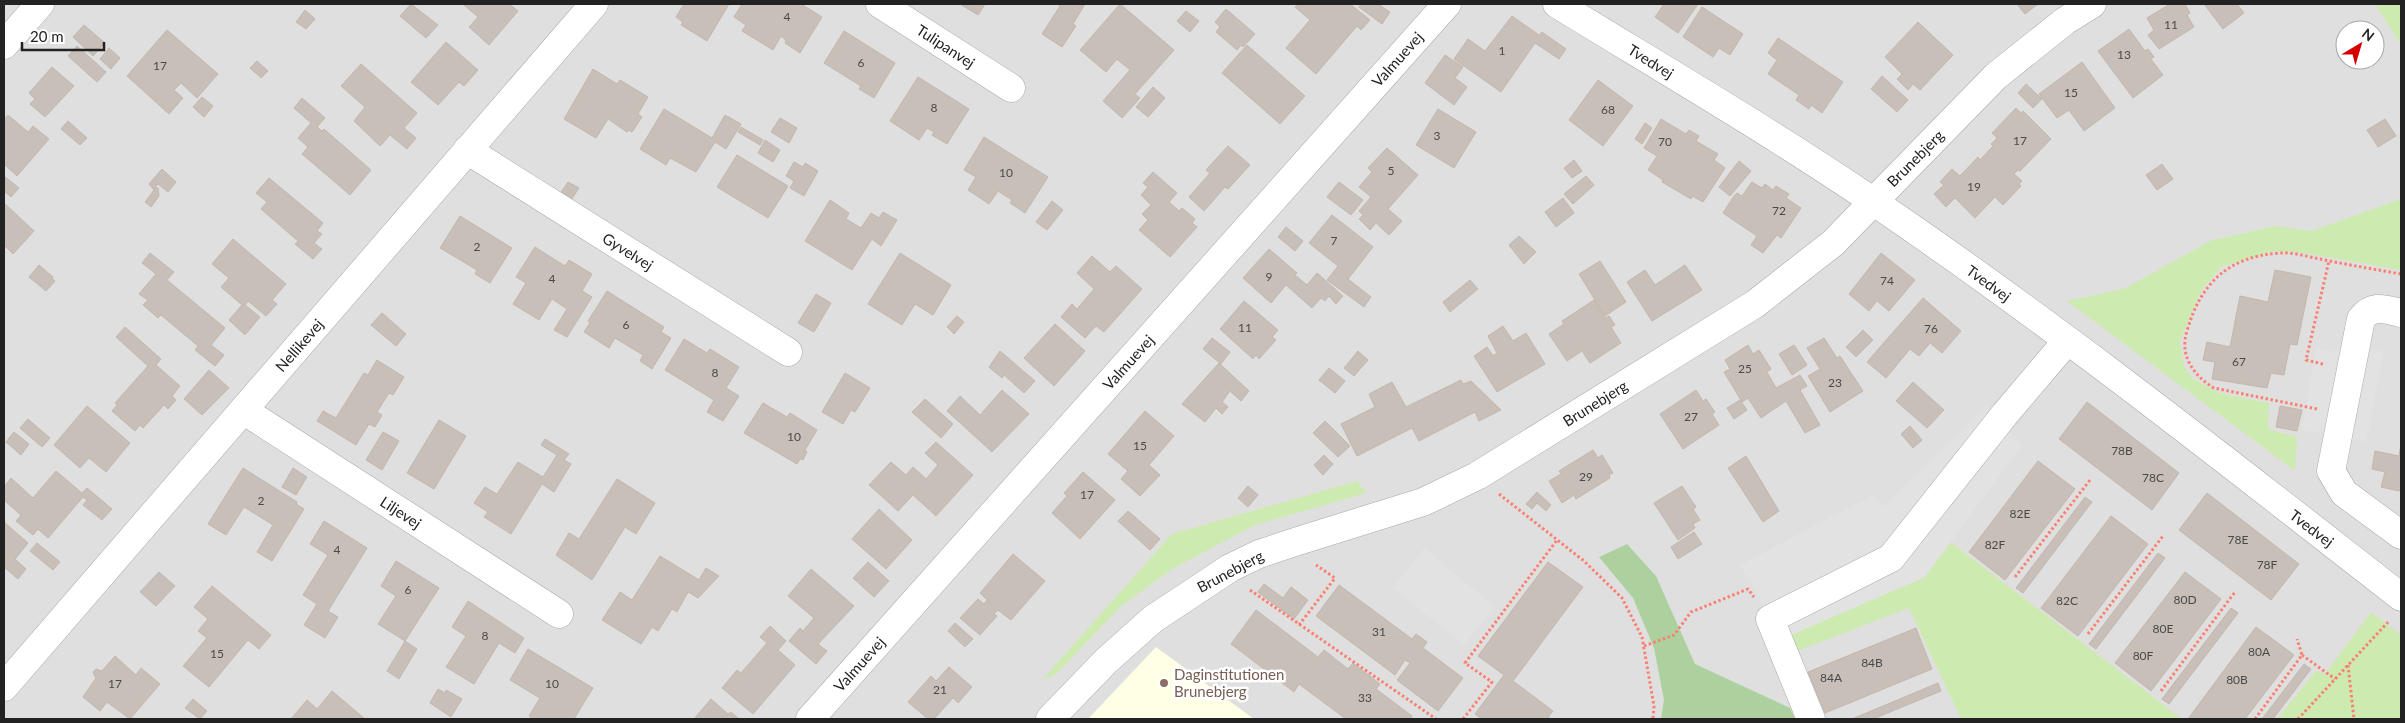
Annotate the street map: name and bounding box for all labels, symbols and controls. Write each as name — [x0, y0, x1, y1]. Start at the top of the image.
house number: 4 — [784, 9, 791, 24]
house number: 11 — [2164, 17, 2178, 32]
scale bar — [22, 20, 105, 52]
north arrow — [2335, 20, 2385, 70]
street label: Tulipanvej — [913, 21, 979, 71]
text: N — [2359, 24, 2378, 44]
text: 20 m — [30, 27, 64, 45]
street label: Valmuevej — [1368, 28, 1426, 90]
street label: Tvedvej — [1625, 40, 1677, 82]
house number: 1 — [1499, 43, 1506, 58]
house number: 13 — [2117, 47, 2131, 62]
house number: 6 — [858, 55, 865, 70]
house number: 17 — [153, 58, 167, 73]
house number: 15 — [2064, 85, 2078, 100]
house number: 8 — [931, 100, 938, 115]
house number: 68 — [1601, 102, 1615, 117]
street label: Brunebjerg — [1883, 126, 1947, 190]
house number: 3 — [1434, 128, 1441, 143]
house number: 17 — [2013, 133, 2027, 148]
house number: 70 — [1658, 134, 1672, 149]
house number: 5 — [1388, 163, 1395, 178]
house number: 10 — [999, 165, 1013, 180]
house number: 19 — [1967, 179, 1981, 194]
house number: 72 — [1772, 203, 1786, 218]
street label: Gyvelvej — [599, 228, 657, 274]
house number: 7 — [1331, 233, 1338, 248]
house number: 2 — [474, 239, 481, 254]
street label: Tvedvej — [1963, 261, 2015, 305]
house number: 9 — [1266, 269, 1273, 284]
house number: 4 — [549, 271, 556, 286]
house number: 74 — [1880, 273, 1894, 288]
street label: Nellikevej — [271, 315, 327, 375]
house number: 6 — [623, 317, 630, 332]
house number: 11 — [1238, 320, 1252, 335]
house number: 76 — [1924, 321, 1938, 336]
street label: Valmuevej — [1099, 331, 1157, 393]
house number: 67 — [2232, 354, 2246, 369]
house number: 25 — [1738, 361, 1752, 376]
house number: 8 — [712, 365, 719, 380]
house number: 23 — [1828, 375, 1842, 390]
street label: Brunebjerg — [1559, 376, 1631, 430]
house number: 27 — [1684, 409, 1698, 424]
house number: 10 — [787, 429, 801, 444]
house number: 15 — [1133, 438, 1147, 453]
house number: 78B — [2111, 443, 2133, 458]
house number: 29 — [1579, 469, 1593, 484]
house number: 78C — [2142, 470, 2164, 485]
house number: 17 — [1080, 487, 1094, 502]
street label: Liljevej — [377, 492, 425, 532]
house number: 2 — [258, 493, 265, 508]
house number: 82E — [2010, 506, 2030, 521]
street label: Tvedvej — [2286, 506, 2338, 550]
house number: 78E — [2228, 532, 2248, 547]
house number: 82F — [1985, 537, 2006, 552]
house number: 4 — [334, 542, 341, 557]
street label: Brunebjerg — [1194, 546, 1266, 596]
house number: 78F — [2257, 557, 2278, 572]
house number: 6 — [405, 582, 412, 597]
house number: 80D — [2173, 592, 2197, 607]
house number: 82C — [2056, 593, 2078, 608]
house number: 80E — [2153, 621, 2173, 636]
house number: 31 — [1372, 624, 1386, 639]
house number: 8 — [482, 628, 489, 643]
street label: Valmuevej — [830, 633, 888, 695]
house number: 80A — [2248, 644, 2271, 659]
house number: 15 — [210, 646, 224, 661]
house number: 80F — [2133, 648, 2154, 663]
house number: 84B — [1861, 655, 1883, 670]
place label: Daginstitutionen Brunebjerg — [1174, 665, 1284, 700]
house number: 84A — [1820, 670, 1843, 685]
house number: 80B — [2226, 672, 2248, 687]
house number: 17 — [108, 676, 122, 691]
house number: 10 — [545, 676, 559, 691]
marker: Daginstitutionen Brunebjerg — [1158, 677, 1170, 689]
house number: 21 — [933, 682, 947, 697]
house number: 33 — [1358, 690, 1372, 705]

